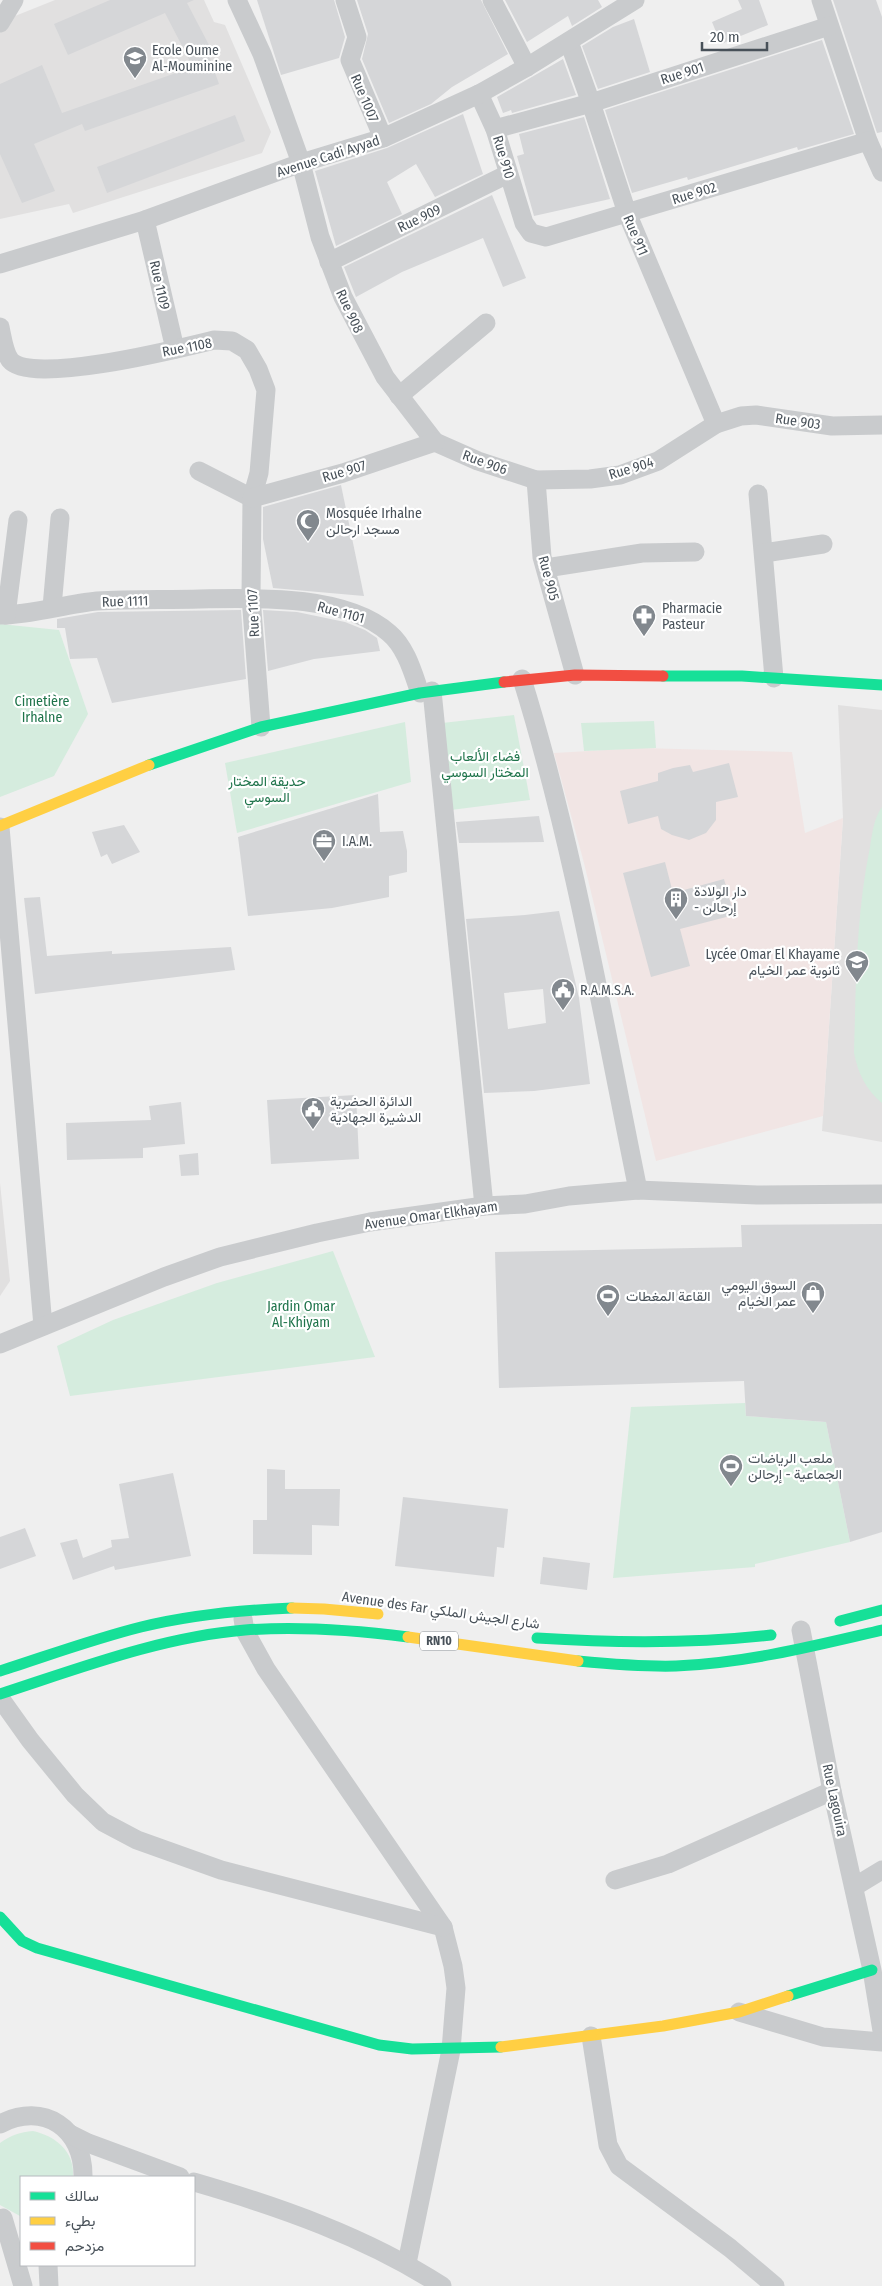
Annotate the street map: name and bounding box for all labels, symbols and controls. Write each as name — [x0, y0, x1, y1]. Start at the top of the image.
scale bar — [702, 20, 767, 52]
text: 20 m — [710, 28, 740, 46]
place label: Ecole Oume Al-Mouminine — [152, 42, 232, 75]
school or university icon: Ecole Oume Al-Mouminine — [122, 45, 148, 79]
street label: Rue 901 — [658, 59, 706, 88]
street label: Rue 1007 — [347, 72, 382, 125]
street label: Avenue Cadi Ayyad — [274, 132, 382, 181]
street label: Rue 910 — [489, 133, 518, 181]
street label: Rue 902 — [670, 179, 718, 208]
street label: Rue 909 — [395, 201, 444, 236]
street label: Rue 911 — [619, 212, 652, 258]
street label: Rue 1109 — [146, 259, 173, 312]
street label: Rue 908 — [332, 287, 367, 336]
street label: Rue 1108 — [161, 334, 213, 361]
street label: Rue 903 — [774, 410, 822, 433]
street label: Rue 906 — [460, 447, 509, 478]
street label: Rue 904 — [607, 454, 656, 483]
street label: Rue 907 — [320, 457, 368, 486]
place label: Mosquée Irhalne مسجد ارحالن — [326, 505, 422, 538]
mosque icon: Mosquée Irhalne مسجد ارحالن — [295, 508, 321, 542]
street label: Rue 905 — [534, 554, 563, 602]
street label: Rue 1107 — [244, 588, 263, 638]
street label: Rue 1111 — [102, 592, 149, 611]
street label: Rue 1101 — [315, 598, 366, 627]
place label: Pharmacie Pasteur — [662, 600, 722, 633]
pharmacy icon: Pharmacie Pasteur — [631, 603, 657, 637]
park label: Cimetière Irhalne — [15, 693, 69, 726]
park label: فضاء الألعاب المختار السوسي — [441, 748, 529, 784]
park label: حديقة المختار السوسي — [227, 773, 306, 809]
office icon: I.A.M. — [311, 828, 337, 862]
place label: I.A.M. — [342, 833, 372, 850]
place label: دار الولادة - إرحالن — [694, 883, 747, 917]
building icon: دار الولادة - إرحالن — [663, 886, 689, 920]
place label: Lycée Omar El Khayame ثانوية عمر الخيام — [706, 946, 840, 979]
school or university icon: Lycée Omar El Khayame ثانوية عمر الخيام — [844, 949, 870, 983]
public building icon: R.A.M.S.A. — [550, 977, 576, 1011]
place label: R.A.M.S.A. — [580, 982, 634, 999]
place label: الدائرة الحضرية الدشيرة الجهادية — [330, 1093, 421, 1126]
public building icon: الدائرة الحضرية الدشيرة الجهادية — [300, 1096, 326, 1130]
street label: Avenue Omar Elkhayam — [363, 1198, 499, 1233]
place label: السوق اليومي عمر الخيام — [722, 1277, 796, 1310]
shop icon: السوق اليومي عمر الخيام — [800, 1280, 826, 1314]
sports icon: القاعة المغطات — [595, 1283, 621, 1317]
place label: القاعة المغطات — [626, 1288, 710, 1305]
park label: Jardin Omar Al-Khiyam — [267, 1298, 335, 1331]
place label: ملعب الرياضات الجماعية - إرحالن — [748, 1450, 842, 1484]
sports icon: ملعب الرياضات الجماعية - إرحالن — [718, 1453, 744, 1487]
street label: Avenue des Far شارع الجيش الملكي — [341, 1588, 541, 1636]
road number: RN10 — [420, 1632, 458, 1650]
street label: Rue Lagouira — [819, 1762, 851, 1838]
legend — [20, 2176, 195, 2266]
text: سالك — [65, 2187, 99, 2205]
text: بطيء — [65, 2212, 95, 2234]
text: مزدحم — [65, 2237, 104, 2256]

